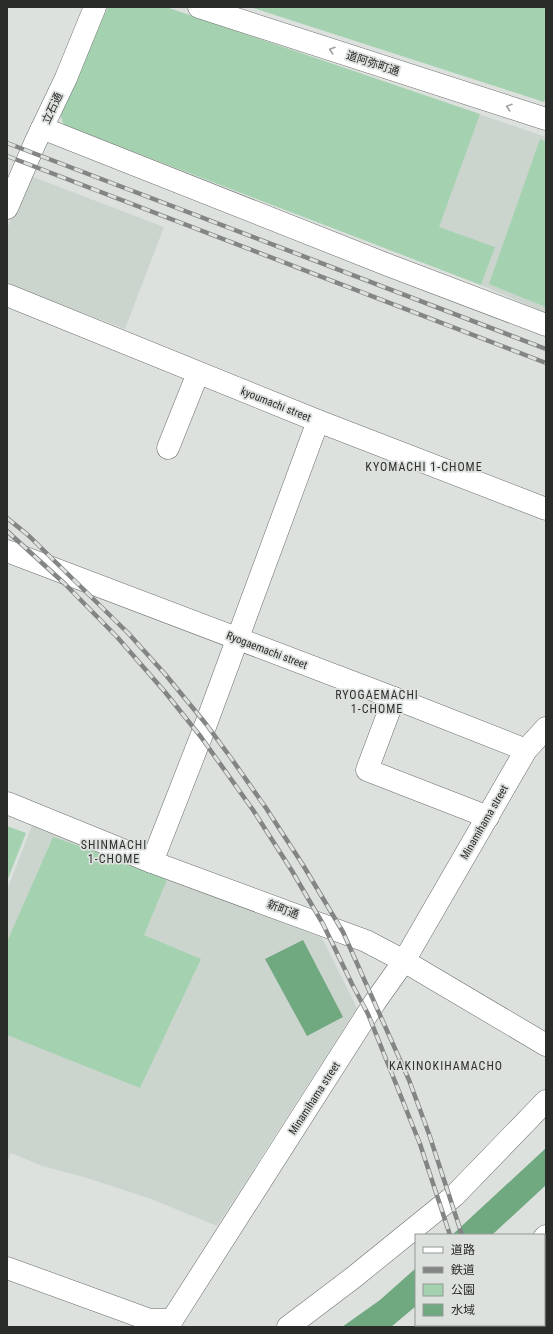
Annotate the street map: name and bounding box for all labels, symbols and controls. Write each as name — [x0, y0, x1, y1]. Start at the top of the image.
one-way arrow — [328, 46, 335, 55]
street label: 道阿弥町通 — [345, 49, 401, 78]
street label: 立石通 — [40, 91, 65, 126]
one-way arrow — [506, 103, 513, 112]
street label: kyoumachi street — [239, 385, 313, 424]
district label: KYOMACHI 1-CHOME — [365, 460, 483, 474]
street label: Ryogaemachi street — [224, 629, 309, 672]
district label: RYOGAEMACHI 1-CHOME — [335, 688, 419, 716]
street label: Minamihama street — [458, 783, 511, 862]
district label: SHINMACHI 1-CHOME — [81, 838, 147, 866]
street label: 新町通 — [265, 898, 301, 921]
district label: KAKINOKIHAMACHO — [389, 1059, 503, 1073]
street label: Minamihama street — [286, 1060, 343, 1137]
legend — [415, 1234, 545, 1326]
text: 道路 — [451, 1243, 475, 1257]
text: 鉄道 — [451, 1263, 475, 1277]
text: 公園 — [451, 1283, 475, 1297]
text: 水域 — [451, 1303, 475, 1317]

